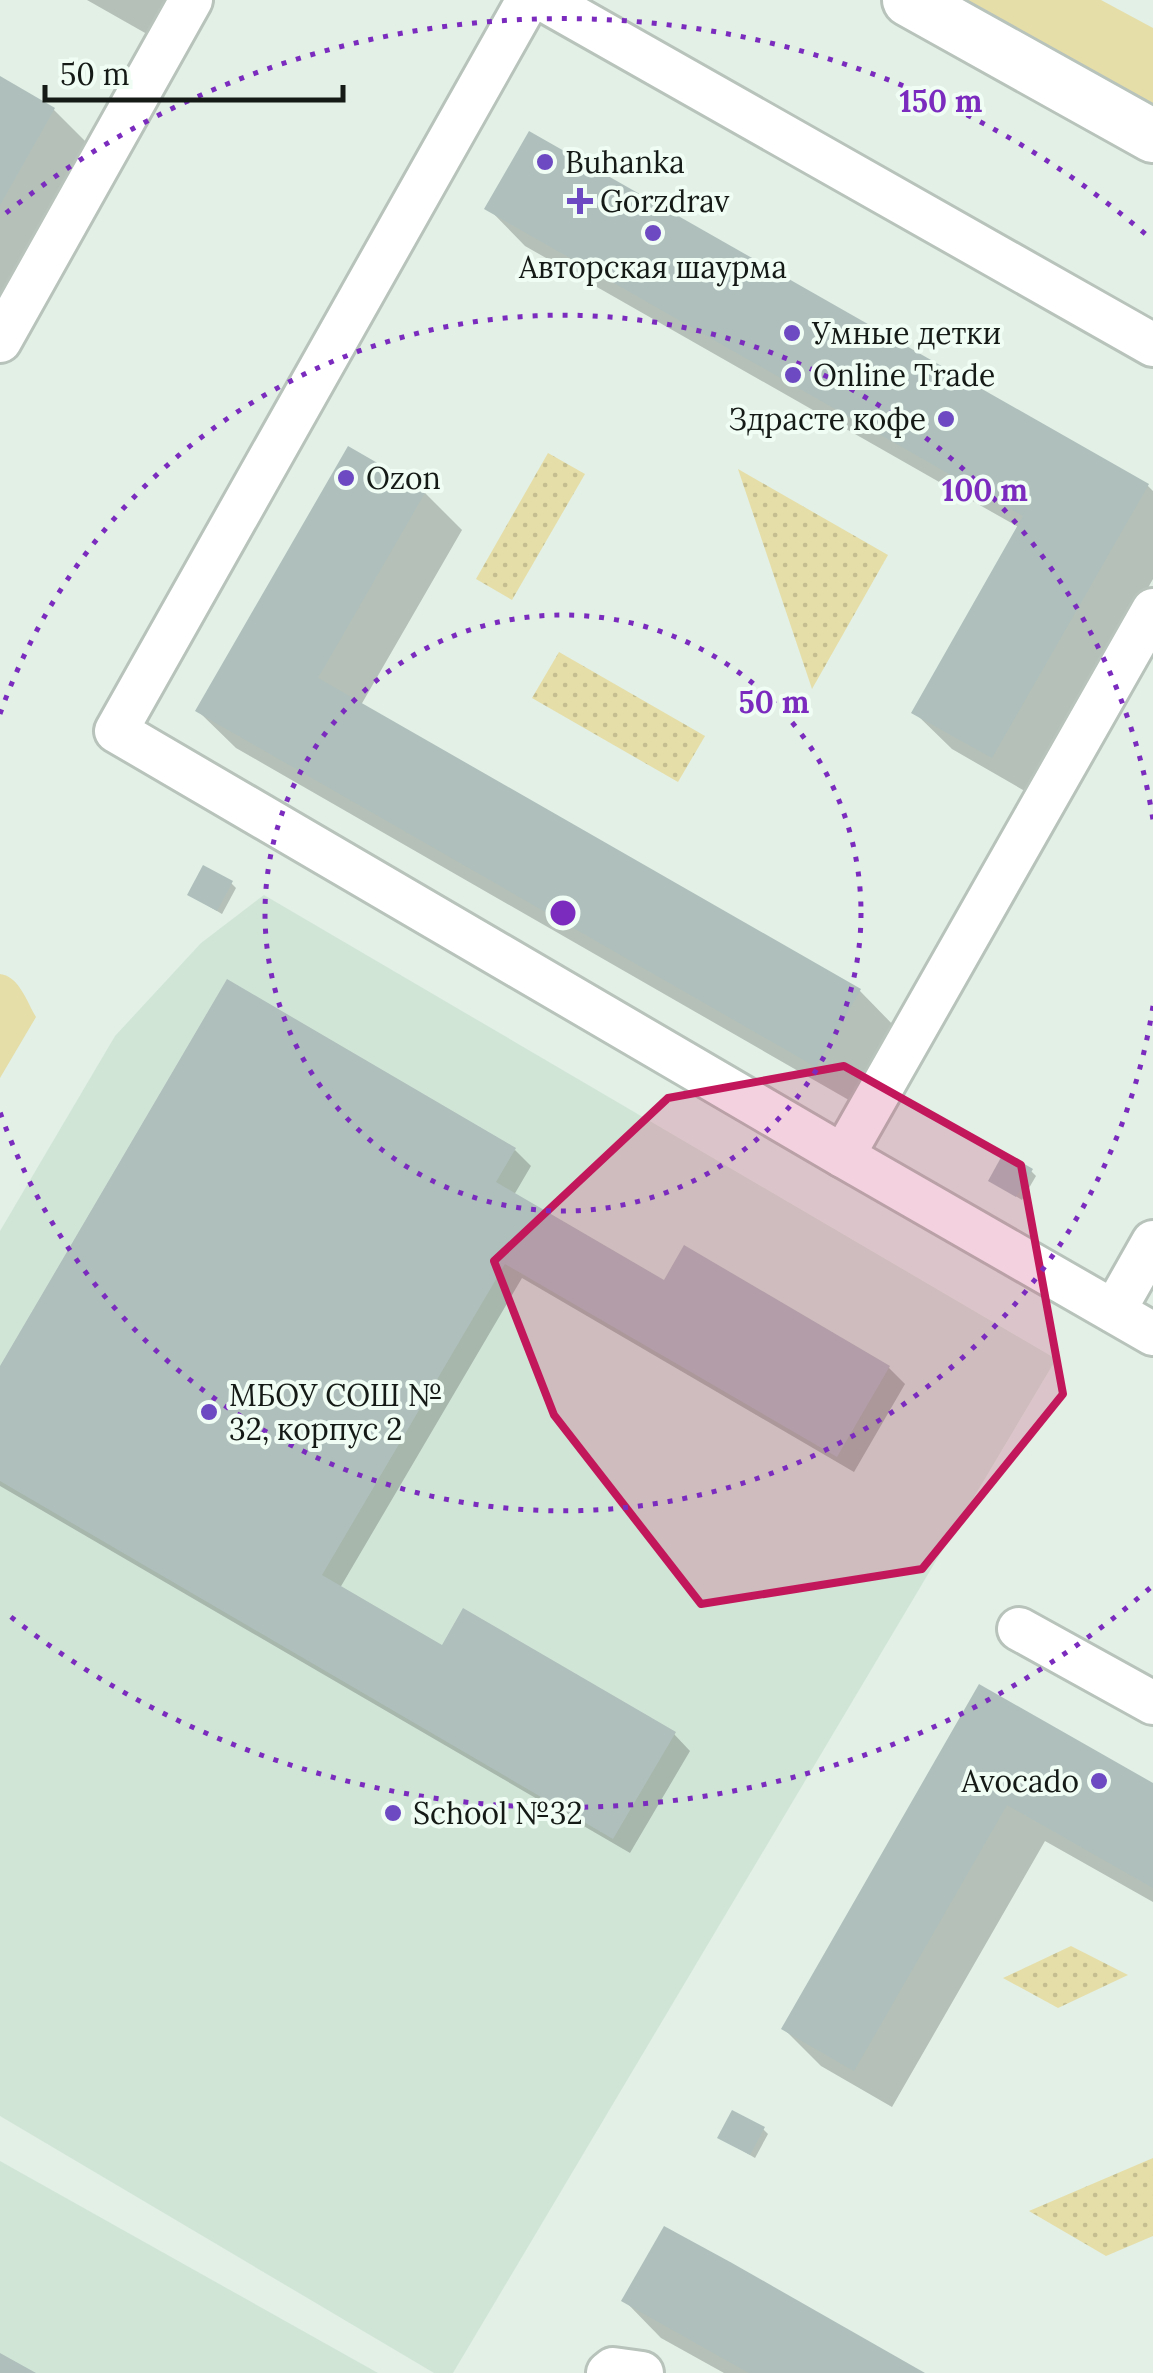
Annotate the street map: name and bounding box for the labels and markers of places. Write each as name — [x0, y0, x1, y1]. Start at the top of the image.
place label: Buhanka — [565, 143, 685, 181]
marker: Buhanka — [534, 151, 556, 173]
place label: Gorzdrav — [600, 182, 730, 220]
marker: Gorzdrav — [569, 190, 591, 212]
marker: Авторская шаурма — [642, 222, 664, 244]
place label: Авторская шаурма — [518, 248, 787, 287]
place label: Умные детки — [811, 314, 1001, 352]
marker: Умные детки — [781, 322, 803, 344]
place label: Online Trade — [813, 356, 995, 394]
marker: Online Trade — [782, 364, 804, 386]
place label: Здрасте кофе — [728, 400, 926, 438]
marker: Здрасте кофе — [935, 408, 957, 430]
place label: Ozon — [366, 459, 441, 497]
marker: Ozon — [335, 467, 357, 489]
centre of rings — [545, 895, 581, 931]
place label: МБОУ СОШ № 32, корпус 2 — [229, 1376, 443, 1449]
marker: МБОУ СОШ № 32, корпус 2 — [198, 1401, 220, 1423]
place label: Avocado — [960, 1762, 1079, 1800]
marker: Avocado — [1088, 1770, 1110, 1792]
place label: School №32 — [413, 1794, 583, 1832]
marker: School №32 — [382, 1802, 404, 1824]

